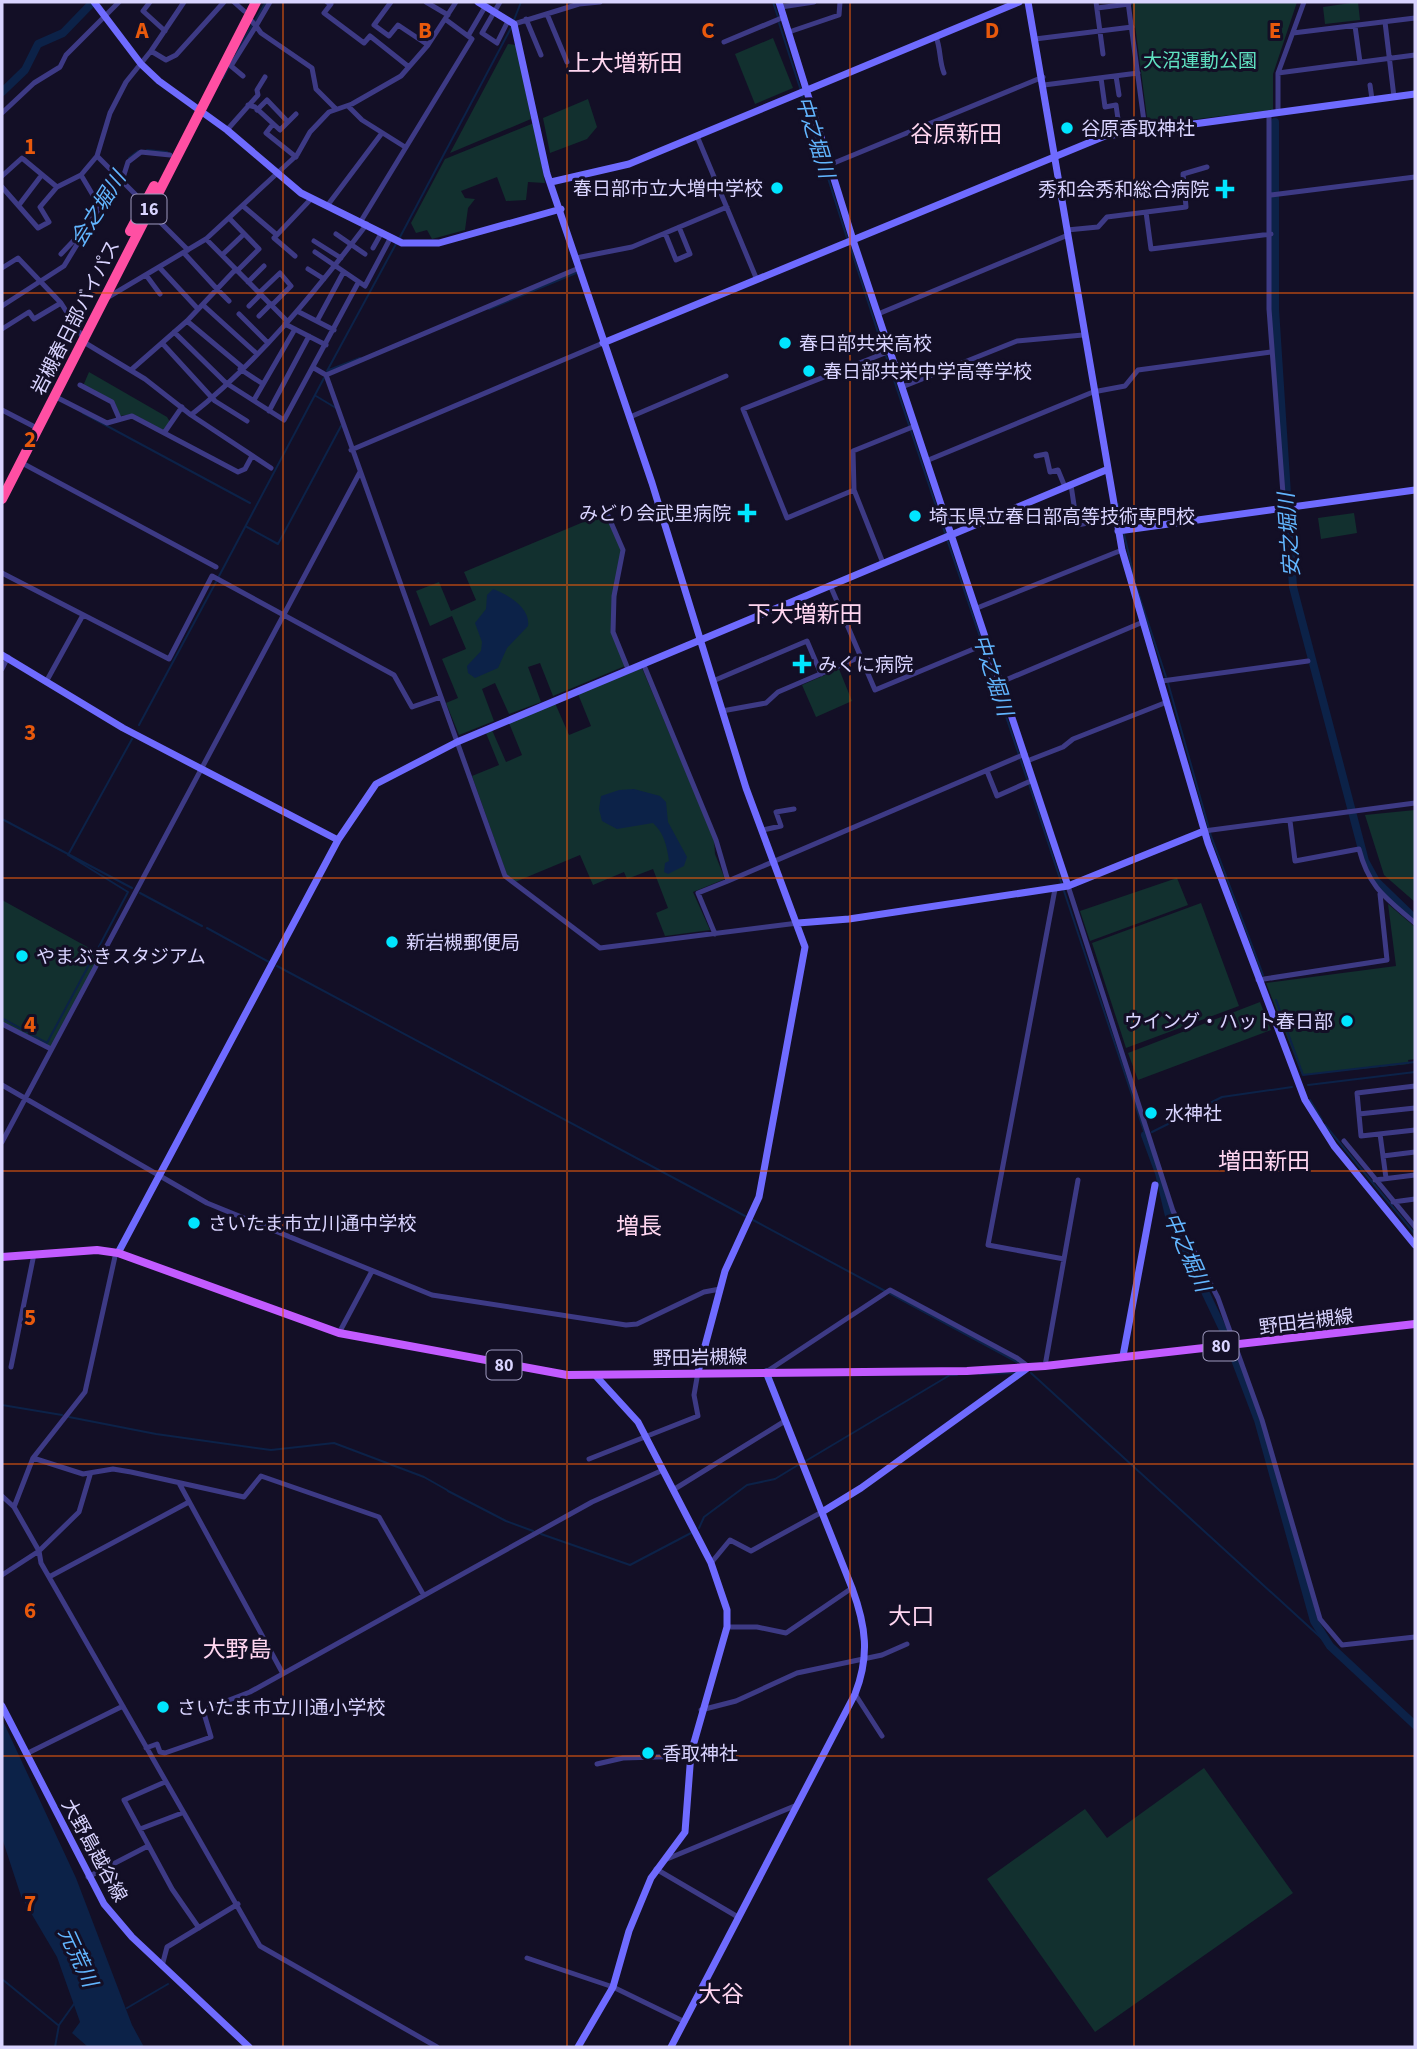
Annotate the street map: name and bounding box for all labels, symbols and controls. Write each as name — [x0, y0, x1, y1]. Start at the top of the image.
text: A — [134, 14, 149, 47]
text: B — [418, 14, 432, 47]
text: C — [701, 14, 715, 47]
text: D — [985, 14, 999, 47]
text: E — [1269, 14, 1281, 47]
district label: 上大増新田 — [568, 47, 683, 80]
park label: 大沼運動公園 — [1143, 48, 1257, 75]
water label: 中之堀川 — [788, 92, 842, 183]
place label: 谷原香取神社 — [1081, 116, 1195, 143]
district label: 谷原新田 — [910, 118, 1002, 151]
marker: 谷原香取神社 — [1059, 120, 1075, 136]
text: 1 — [24, 130, 36, 163]
water label: 会之堀川 — [63, 164, 134, 253]
place label: 春日部市立大増中学校 — [573, 176, 763, 203]
place label: 秀和会秀和総合病院 — [1038, 177, 1209, 204]
marker: 秀和会秀和総合病院 — [1215, 179, 1235, 199]
marker: 春日部市立大増中学校 — [769, 180, 785, 196]
road number: 16 — [132, 194, 166, 224]
street label: 岩槻春日部バイパス — [26, 236, 127, 400]
place label: 春日部共栄高校 — [799, 331, 932, 358]
marker: 春日部共栄高校 — [777, 335, 793, 351]
place label: 春日部共栄中学高等学校 — [823, 359, 1032, 386]
marker: 春日部共栄中学高等学校 — [801, 363, 817, 379]
text: 2 — [24, 423, 36, 456]
water label: 安之堀川 — [1271, 490, 1307, 578]
place label: みどり会武里病院 — [579, 501, 731, 528]
marker: みどり会武里病院 — [737, 503, 757, 523]
place label: 埼玉県立春日部高等技術専門校 — [929, 504, 1195, 531]
marker: 埼玉県立春日部高等技術専門校 — [907, 508, 923, 524]
district label: 下大増新田 — [748, 598, 863, 631]
water label: 中之堀川 — [966, 630, 1021, 721]
place label: みくに病院 — [818, 652, 913, 679]
marker: みくに病院 — [792, 654, 812, 674]
text: 3 — [24, 716, 36, 749]
place label: 新岩槻郵便局 — [406, 930, 520, 957]
marker: 新岩槻郵便局 — [384, 934, 400, 950]
place label: やまぶきスタジアム — [36, 944, 206, 971]
marker: やまぶきスタジアム — [14, 948, 30, 964]
text: 4 — [24, 1008, 36, 1041]
place label: ウイング・ハット春日部 — [1124, 1009, 1333, 1036]
marker: ウイング・ハット春日部 — [1339, 1013, 1355, 1029]
place label: 水神社 — [1165, 1101, 1222, 1128]
marker: 水神社 — [1143, 1105, 1159, 1121]
district label: 増田新田 — [1218, 1145, 1310, 1178]
water label: 中之堀川 — [1156, 1208, 1219, 1298]
district label: 増長 — [616, 1210, 662, 1243]
place label: さいたま市立川通中学校 — [208, 1211, 416, 1238]
marker: さいたま市立川通中学校 — [186, 1215, 202, 1231]
text: 5 — [24, 1301, 36, 1334]
street label: 野田岩槻線 — [1257, 1303, 1355, 1342]
road number: 80 — [1204, 1331, 1238, 1360]
street label: 野田岩槻線 — [652, 1344, 748, 1373]
road number: 80 — [486, 1350, 522, 1380]
text: 6 — [24, 1594, 36, 1627]
district label: 大口 — [888, 1600, 934, 1633]
district label: 大野島 — [203, 1633, 272, 1666]
place label: さいたま市立川通小学校 — [177, 1695, 385, 1722]
marker: さいたま市立川通小学校 — [155, 1699, 171, 1715]
place label: 香取神社 — [662, 1741, 738, 1768]
marker: 香取神社 — [640, 1745, 656, 1761]
street label: 大野島越谷線 — [54, 1794, 133, 1907]
text: 7 — [24, 1887, 36, 1920]
water label: 元荒川 — [51, 1922, 106, 1994]
district label: 大谷 — [698, 1978, 744, 2011]

